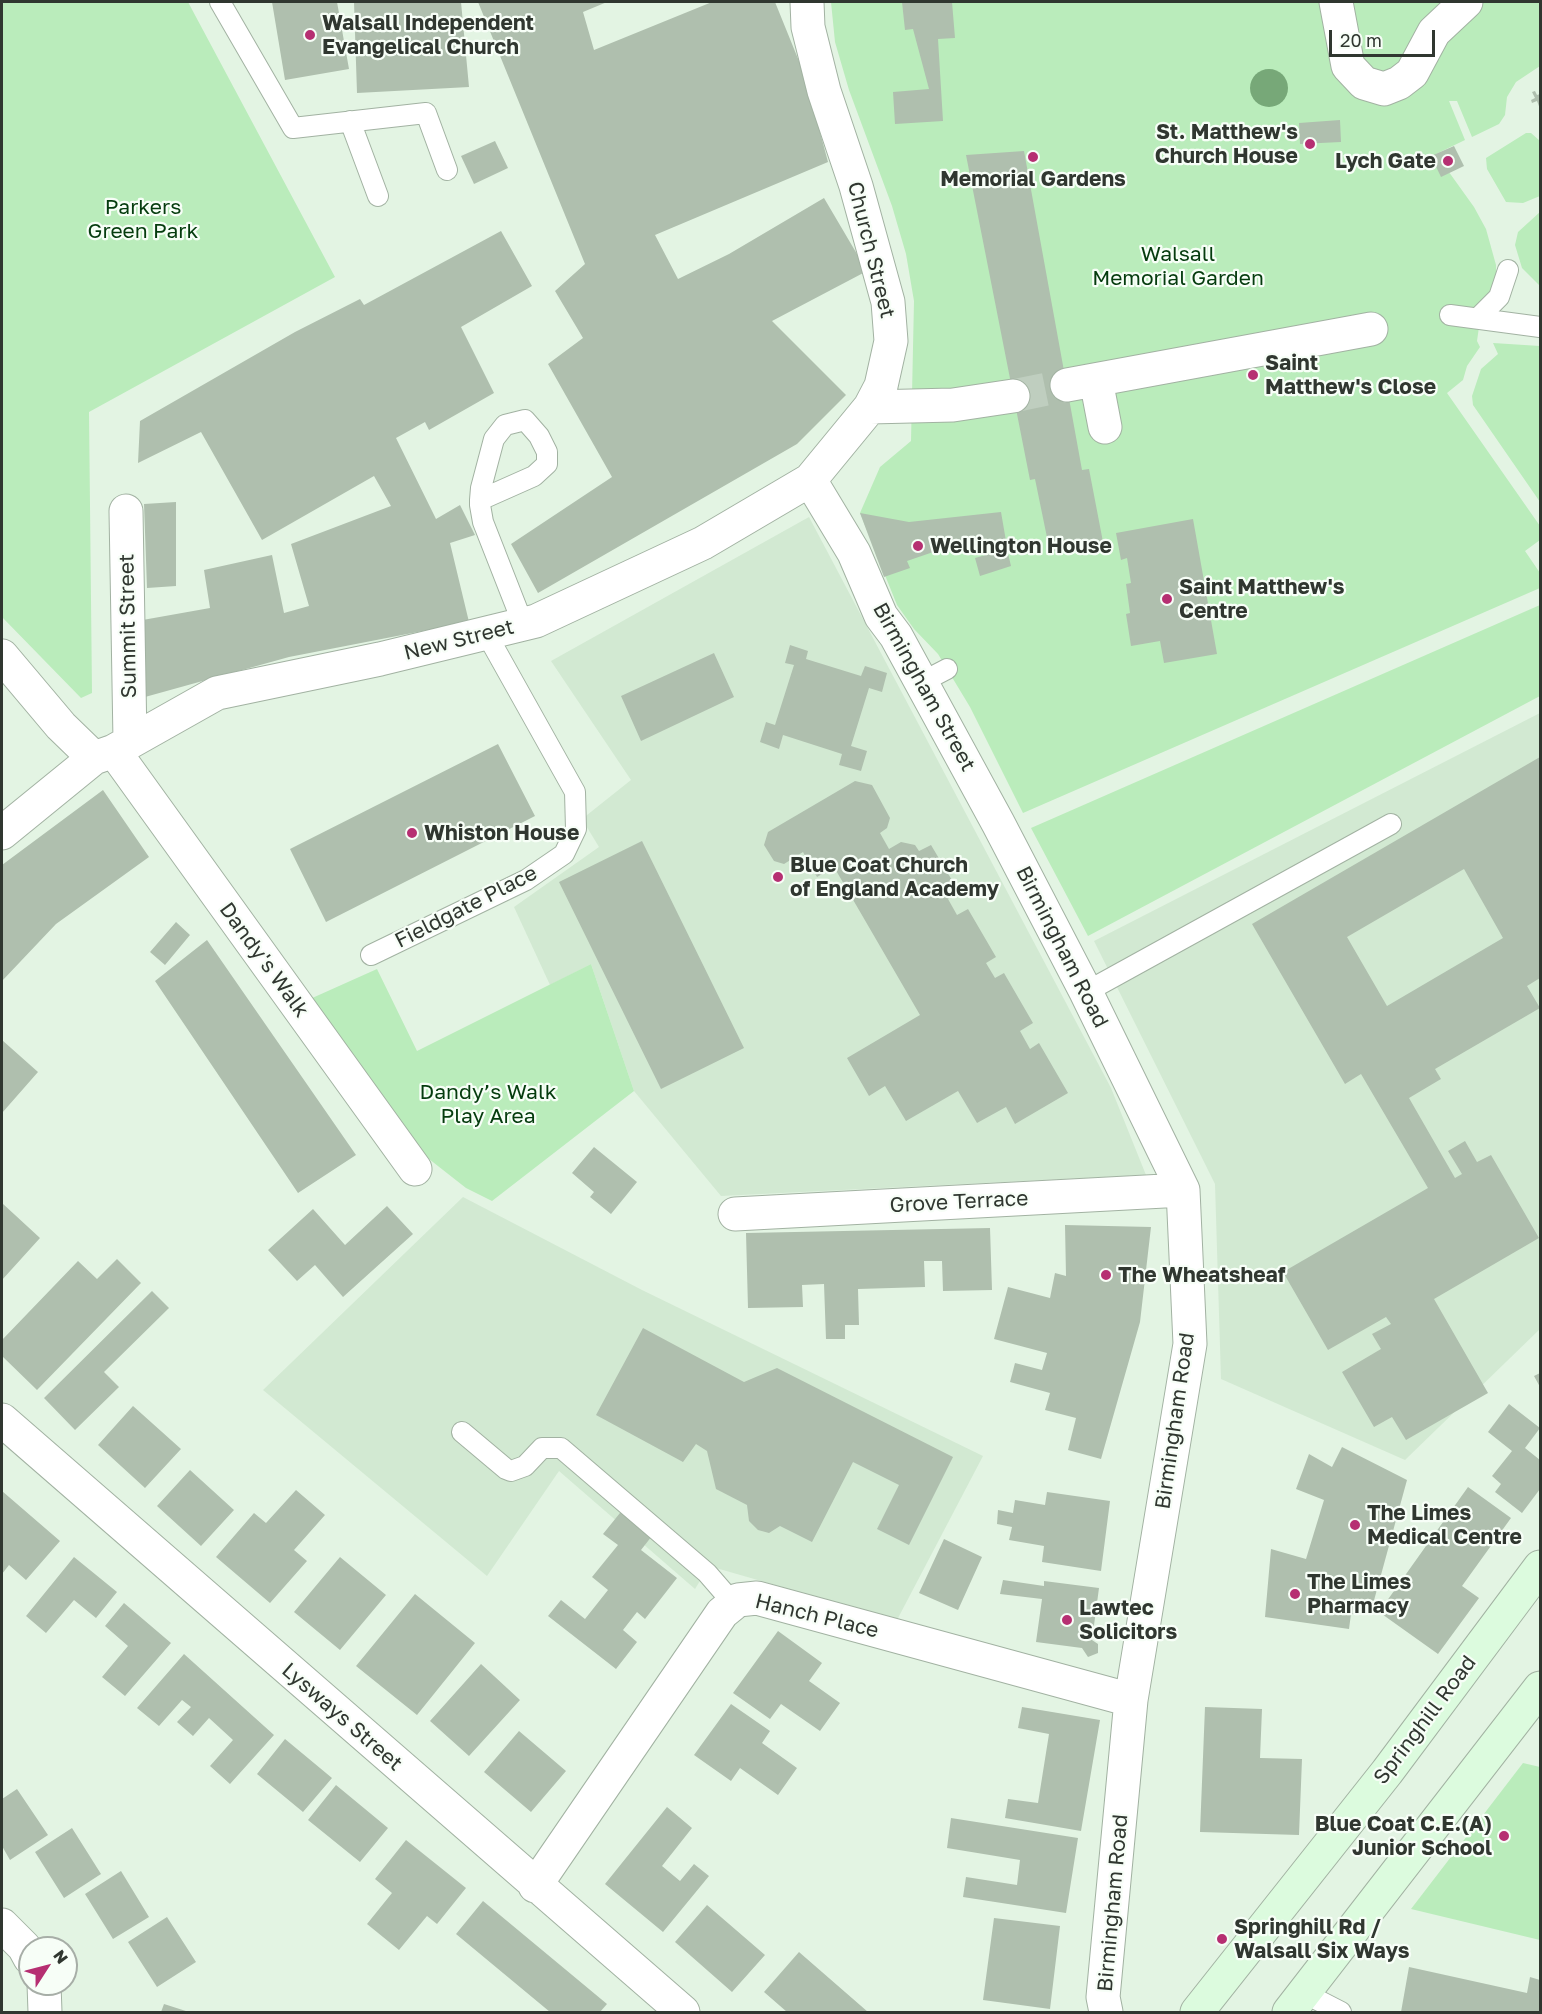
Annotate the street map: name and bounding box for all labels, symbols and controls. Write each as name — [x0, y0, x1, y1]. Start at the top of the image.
place label: Walsall Independent Evangelical Church — [322, 10, 534, 60]
scale bar — [1332, 18, 1438, 56]
marker: Walsall Independent Evangelical Church — [303, 28, 317, 42]
text: 20 m — [1340, 29, 1382, 51]
place label: St. Matthew's Church House — [1155, 119, 1298, 169]
marker: St. Matthew's Church House — [1303, 137, 1317, 151]
place label: Lych Gate — [1335, 148, 1436, 174]
marker: Memorial Gardens — [1026, 150, 1040, 164]
marker: Lych Gate — [1441, 154, 1455, 168]
place label: Memorial Gardens — [940, 166, 1126, 192]
street label: Church Street — [842, 179, 900, 321]
park label: Parkers Green Park — [88, 194, 198, 244]
park label: Walsall Memorial Garden — [1092, 241, 1264, 291]
place label: Saint Matthew's Close — [1265, 350, 1436, 400]
marker: Saint Matthew's Close — [1246, 368, 1260, 382]
place label: Wellington House — [930, 533, 1112, 559]
marker: Wellington House — [911, 539, 925, 553]
street label: Summit Street — [114, 553, 142, 699]
place label: Saint Matthew's Centre — [1179, 574, 1345, 624]
marker: Saint Matthew's Centre — [1160, 592, 1174, 606]
street label: Birmingham Street — [867, 598, 981, 776]
street label: New Street — [401, 614, 517, 666]
place label: Whiston House — [424, 820, 579, 846]
marker: Whiston House — [405, 826, 419, 840]
place label: Blue Coat Church of England Academy — [790, 852, 999, 902]
street label: Fieldgate Place — [391, 860, 541, 954]
street label: Birmingham Road — [1010, 862, 1114, 1032]
marker: Blue Coat Church of England Academy — [771, 870, 785, 884]
street label: Dandy's Walk — [214, 898, 314, 1022]
park label: Dandy’s Walk Play Area — [419, 1079, 557, 1129]
street label: Grove Terrace — [889, 1186, 1029, 1218]
place label: The Wheatsheaf — [1118, 1262, 1285, 1288]
marker: The Wheatsheaf — [1099, 1268, 1113, 1282]
street label: Birmingham Road — [1150, 1331, 1200, 1511]
place label: The Limes Medical Centre — [1367, 1500, 1522, 1550]
marker: The Limes Medical Centre — [1348, 1518, 1362, 1532]
place label: The Limes Pharmacy — [1307, 1569, 1411, 1619]
marker: The Limes Pharmacy — [1288, 1587, 1302, 1601]
street label: Hanch Place — [753, 1588, 881, 1644]
place label: Lawtec Solicitors — [1079, 1595, 1177, 1645]
marker: Lawtec Solicitors — [1060, 1613, 1074, 1627]
street label: Springhill Road — [1368, 1651, 1482, 1789]
street label: Lysways Street — [277, 1658, 407, 1776]
place label: Blue Coat C.E.(A) Junior School — [1315, 1811, 1492, 1861]
street label: Birmingham Road — [1093, 1813, 1133, 1993]
marker: Blue Coat C.E.(A) Junior School — [1497, 1829, 1511, 1843]
place label: Springhill Rd / Walsall Six Ways — [1234, 1914, 1410, 1964]
marker: Springhill Rd / Walsall Six Ways — [1215, 1932, 1229, 1946]
north arrow — [18, 1936, 78, 1996]
text: N — [49, 1946, 73, 1967]

